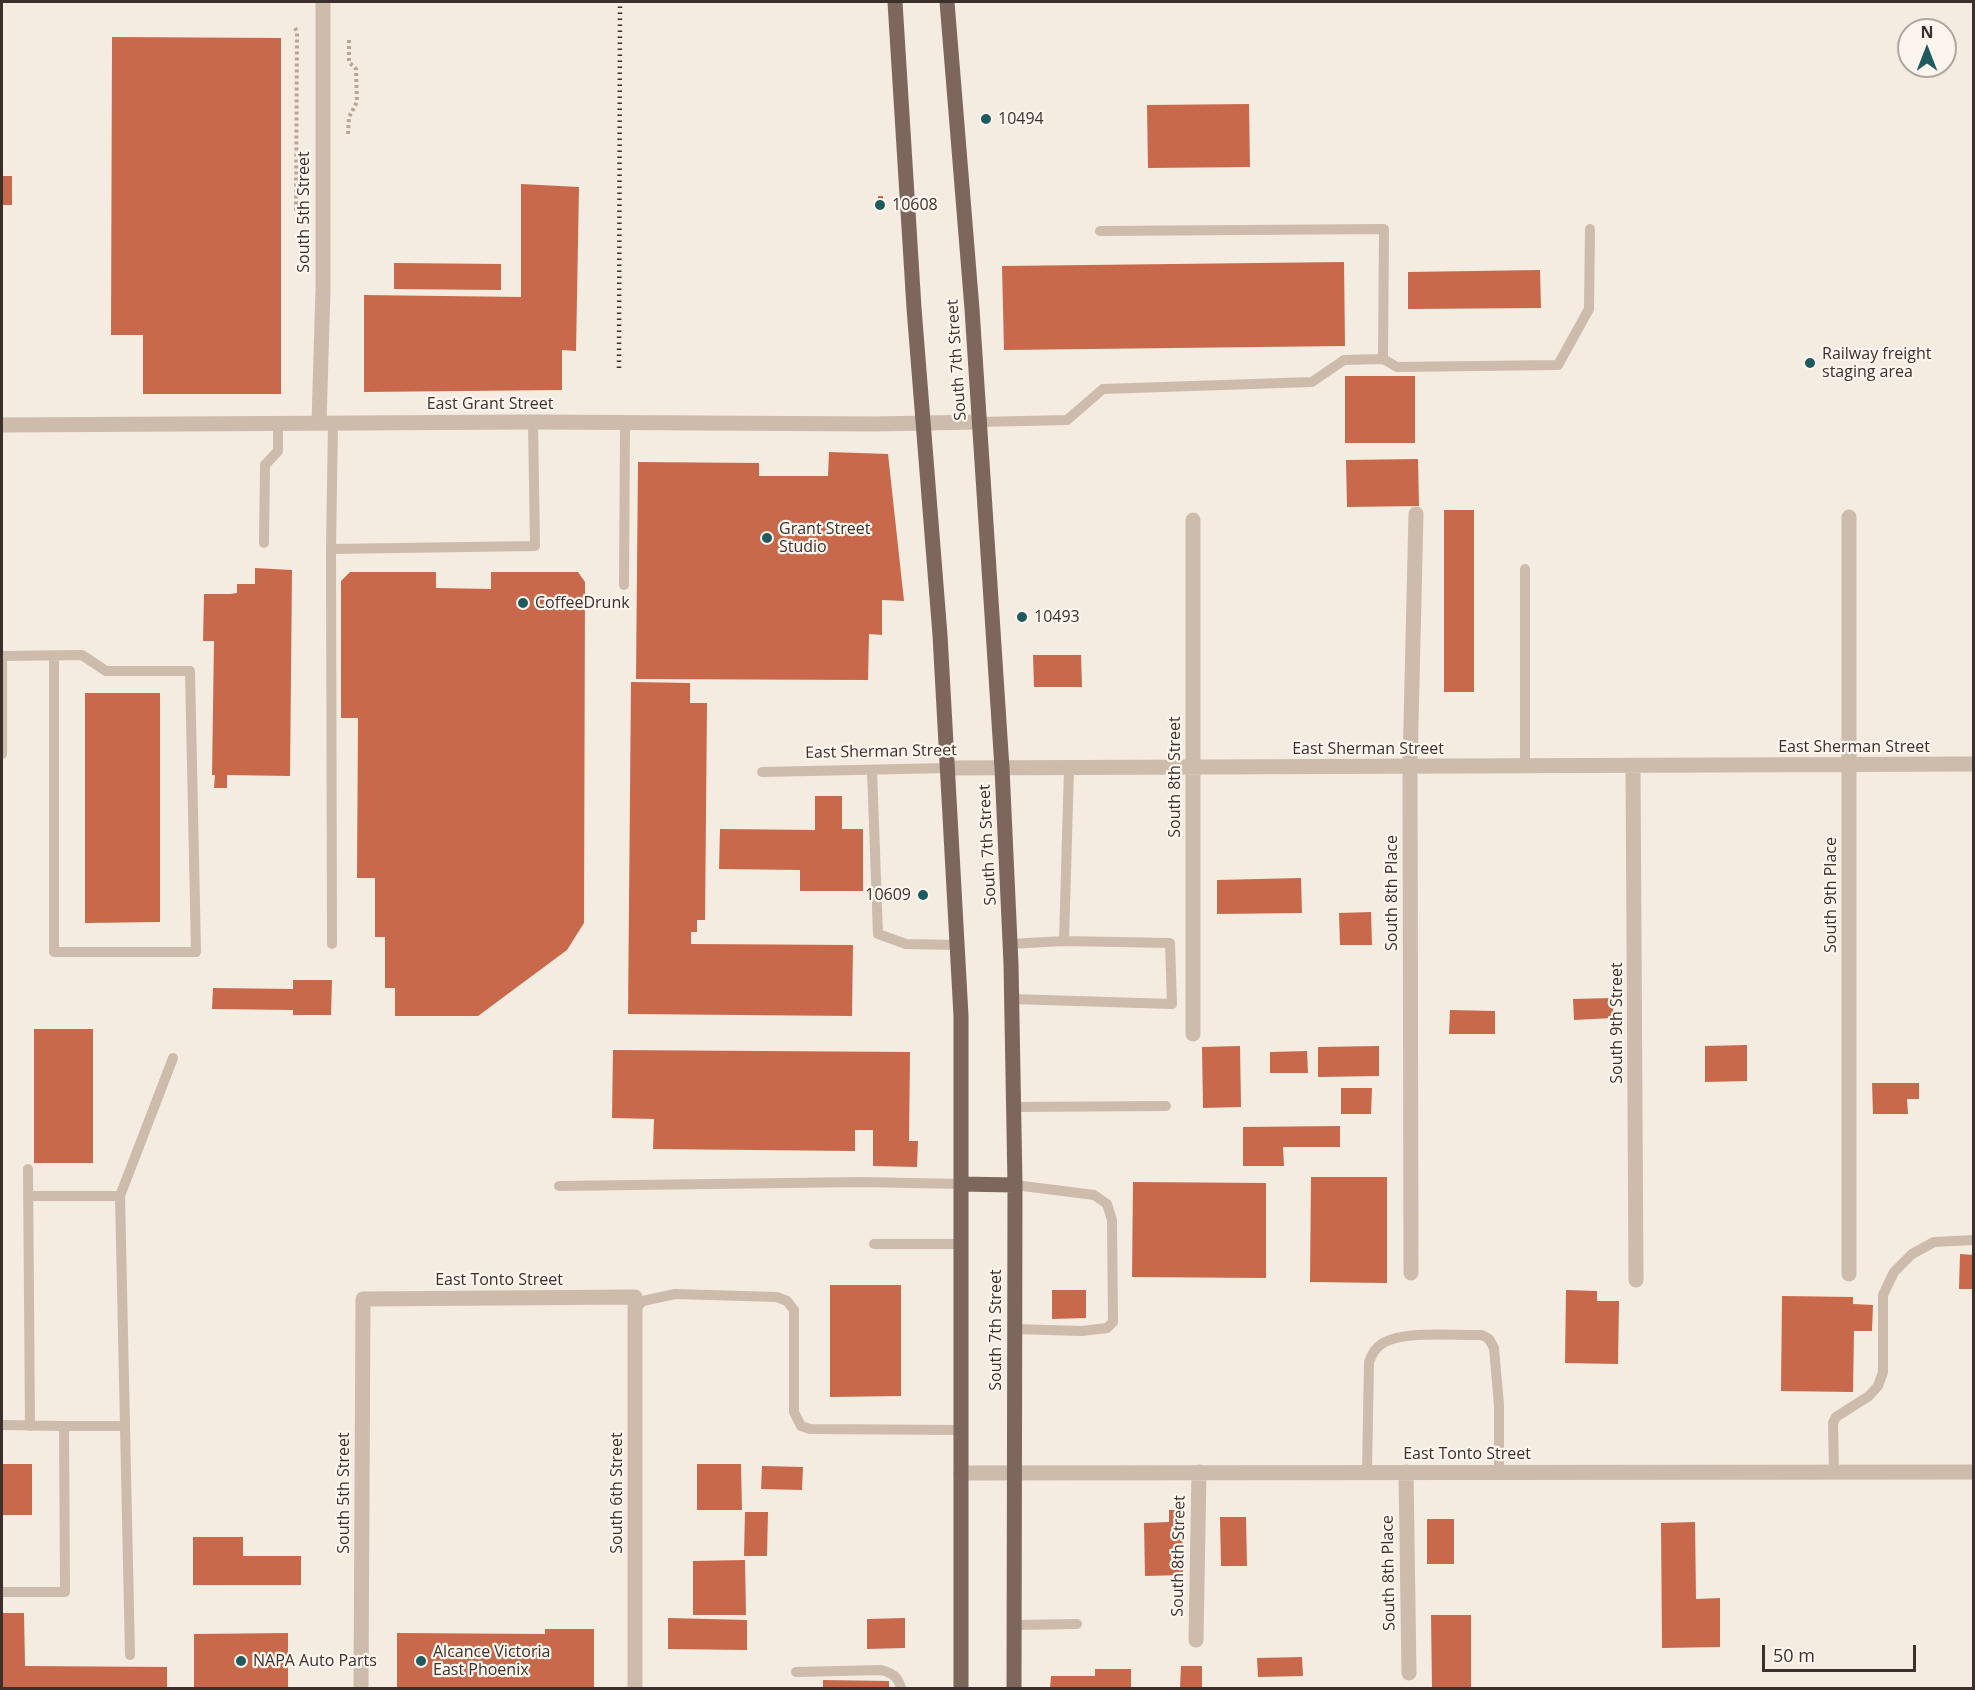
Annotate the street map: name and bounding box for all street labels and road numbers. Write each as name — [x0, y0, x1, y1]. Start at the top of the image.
street label: South 5th Street — [294, 151, 314, 273]
street label: South 7th Street — [943, 299, 971, 421]
street label: East Grant Street — [427, 394, 553, 414]
street label: South 8th Street — [1165, 716, 1185, 838]
street label: East Sherman Street — [1778, 737, 1930, 757]
street label: East Sherman Street — [1292, 739, 1444, 759]
street label: East Sherman Street — [805, 741, 957, 763]
street label: South 7th Street — [975, 784, 1001, 906]
street label: South 8th Place — [1382, 835, 1402, 951]
street label: South 9th Place — [1821, 837, 1841, 953]
street label: South 9th Street — [1607, 962, 1627, 1084]
street label: South 7th Street — [986, 1269, 1006, 1391]
street label: East Tonto Street — [435, 1270, 563, 1290]
street label: South 5th Street — [334, 1432, 354, 1554]
street label: South 6th Street — [607, 1432, 627, 1554]
street label: East Tonto Street — [1403, 1444, 1531, 1464]
street label: South 8th Street — [1168, 1495, 1190, 1617]
street label: South 8th Place — [1378, 1515, 1400, 1631]

